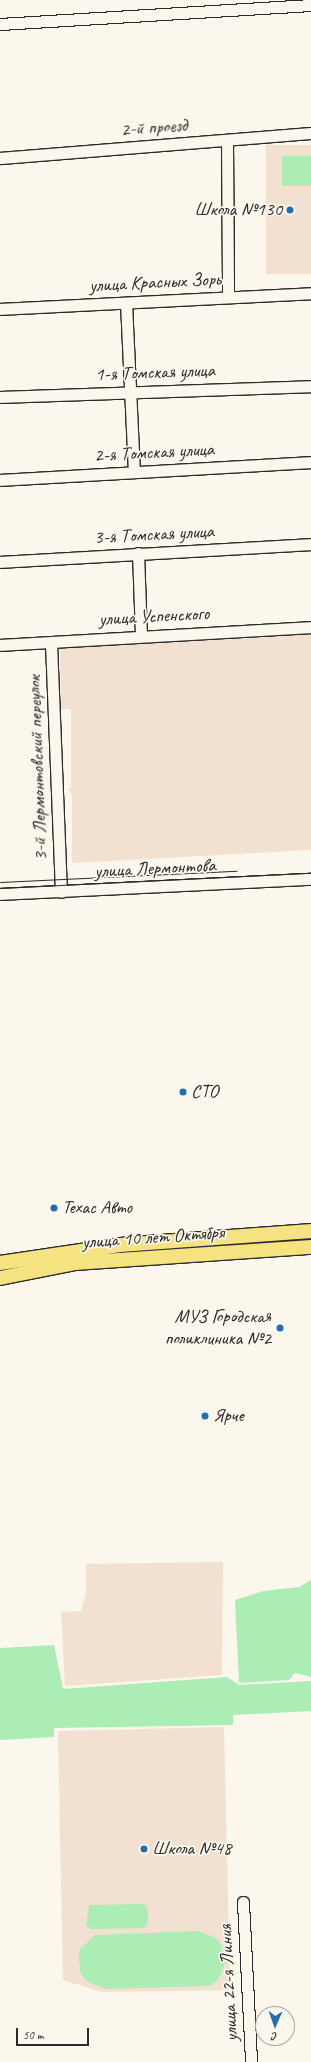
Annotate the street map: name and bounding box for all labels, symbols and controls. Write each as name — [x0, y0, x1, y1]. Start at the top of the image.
street label: 2-й проезд — [120, 114, 188, 142]
place label: Школа №130 — [194, 199, 282, 221]
marker: Школа №130 — [285, 205, 295, 215]
street label: улица Красных Зорь — [89, 268, 221, 298]
street label: 1-я Томская улица — [95, 360, 215, 386]
street label: 2-я Томская улица — [94, 439, 214, 467]
street label: 3-я Томская улица — [94, 521, 214, 549]
street label: улица Успенского — [98, 603, 210, 631]
street label: 3-й Лермонтовский переулок — [23, 675, 53, 861]
street label: улица Лермонтова — [94, 854, 216, 884]
place label: СТО — [191, 1081, 218, 1103]
marker: СТО — [178, 1087, 188, 1097]
place label: Техас Авто — [62, 1197, 134, 1219]
marker: Техас Авто — [49, 1203, 59, 1213]
street label: улица 10 лет Октября — [80, 1222, 226, 1254]
place label: МУЗ Городская поликлиника №2 — [165, 1306, 271, 1350]
marker: МУЗ Городская поликлиника №2 — [274, 1322, 286, 1334]
place label: Ярче — [213, 1405, 244, 1427]
marker: Ярче — [200, 1411, 210, 1421]
place label: Школа №48 — [152, 1838, 231, 1860]
marker: Школа №48 — [139, 1844, 149, 1854]
street label: улица 22-я Линия — [215, 1924, 243, 2042]
north arrow — [255, 2006, 295, 2046]
scale bar — [18, 2020, 91, 2046]
text: 50 m — [23, 2027, 43, 2043]
text: С — [272, 2030, 278, 2044]

